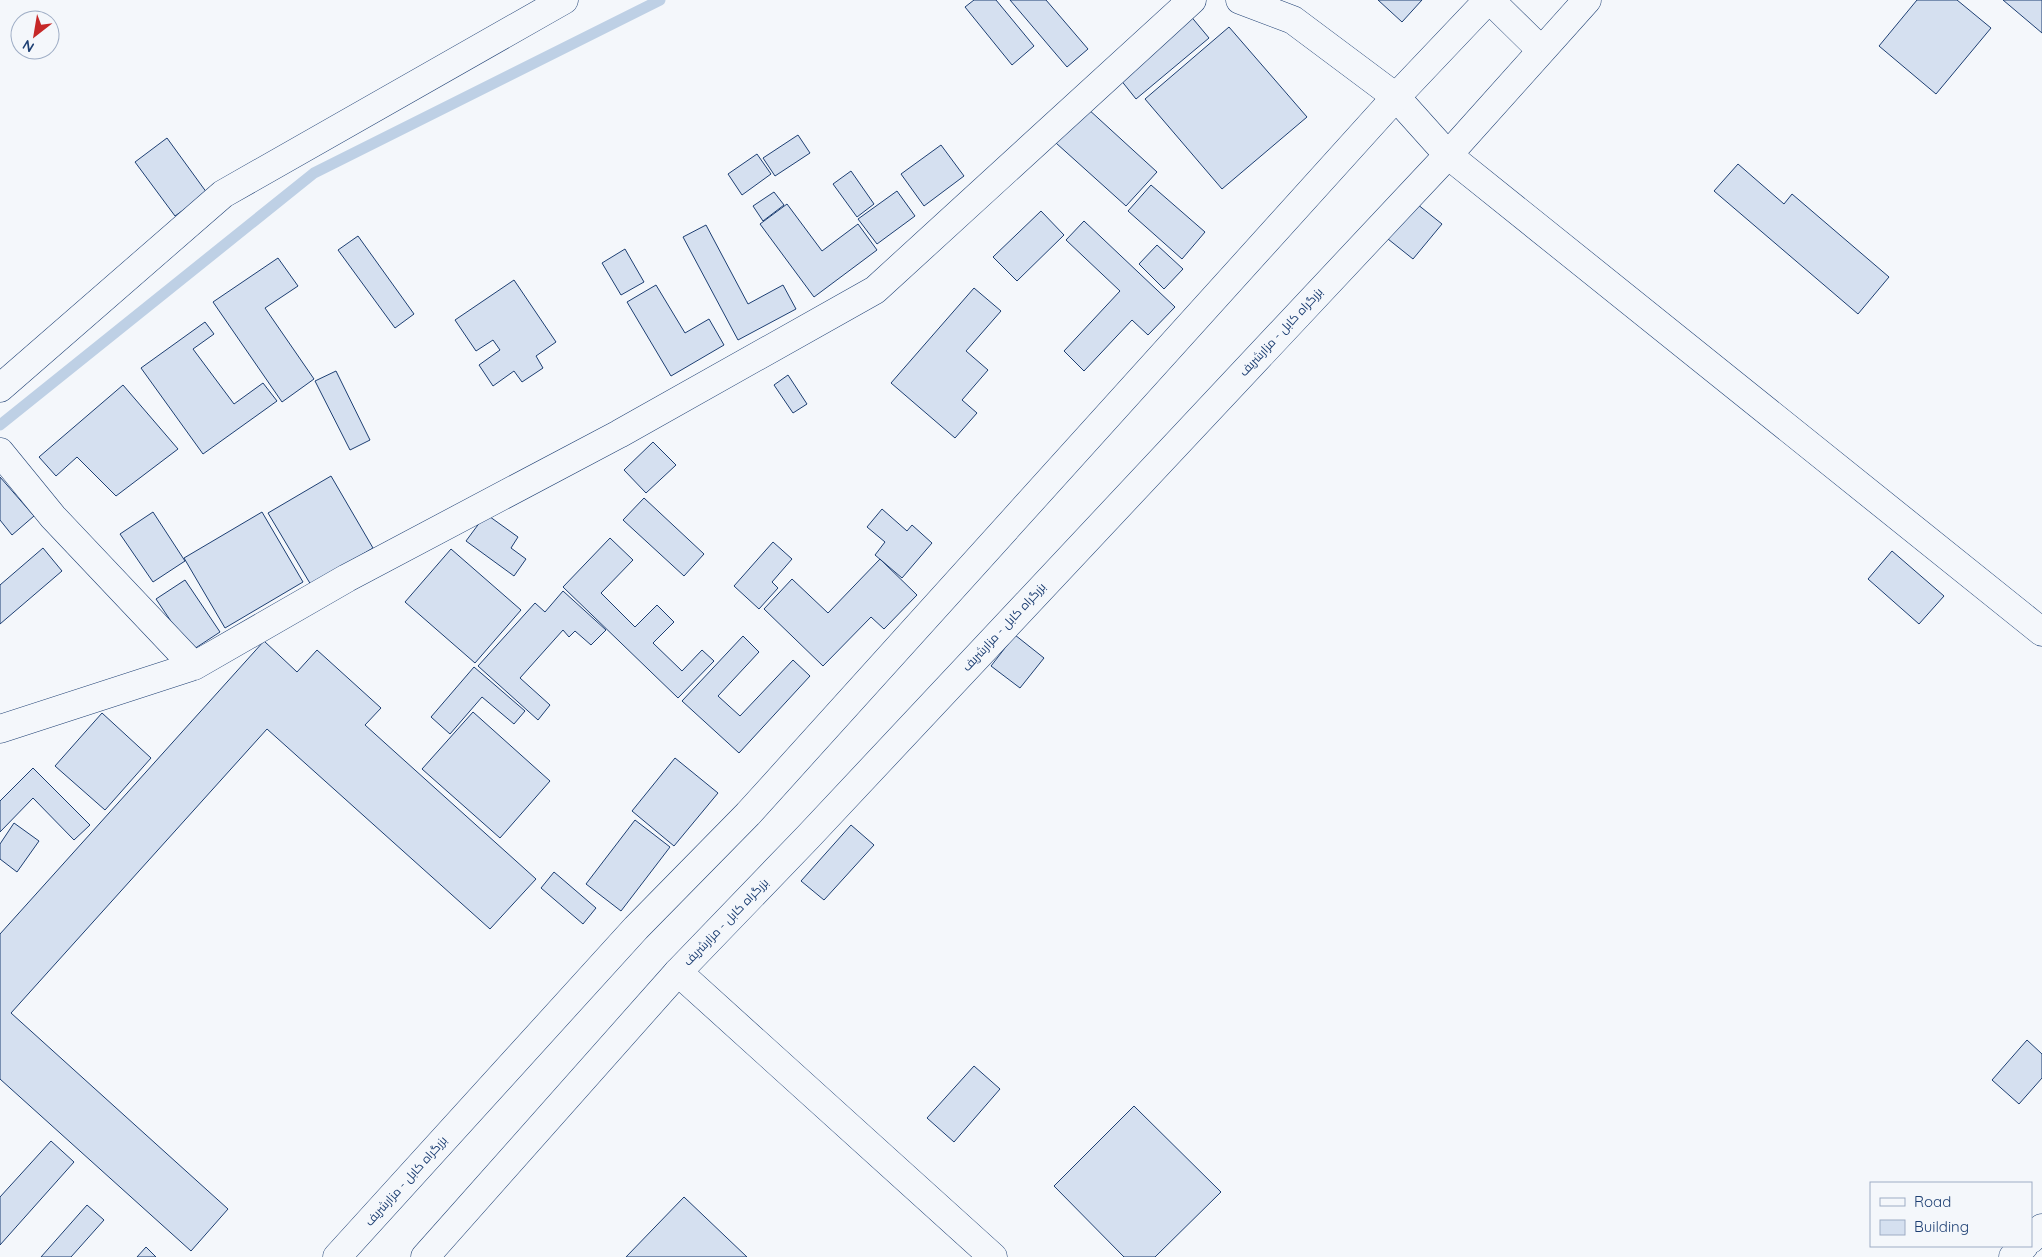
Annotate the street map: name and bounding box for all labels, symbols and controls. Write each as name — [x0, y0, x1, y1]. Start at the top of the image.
north arrow — [10, 10, 60, 60]
text: N — [19, 36, 37, 57]
street label: بزرگراه کابل - مزارشریف — [1236, 284, 1326, 379]
street label: بزرگراه کابل - مزارشریف — [959, 579, 1049, 674]
street label: بزرگراه کابل - مزارشریف — [680, 875, 771, 969]
street label: بزرگراه کابل - مزارشریف — [361, 1133, 450, 1229]
legend — [1870, 1182, 2032, 1247]
text: Road — [1914, 1192, 1951, 1211]
text: Building — [1914, 1217, 1969, 1236]

